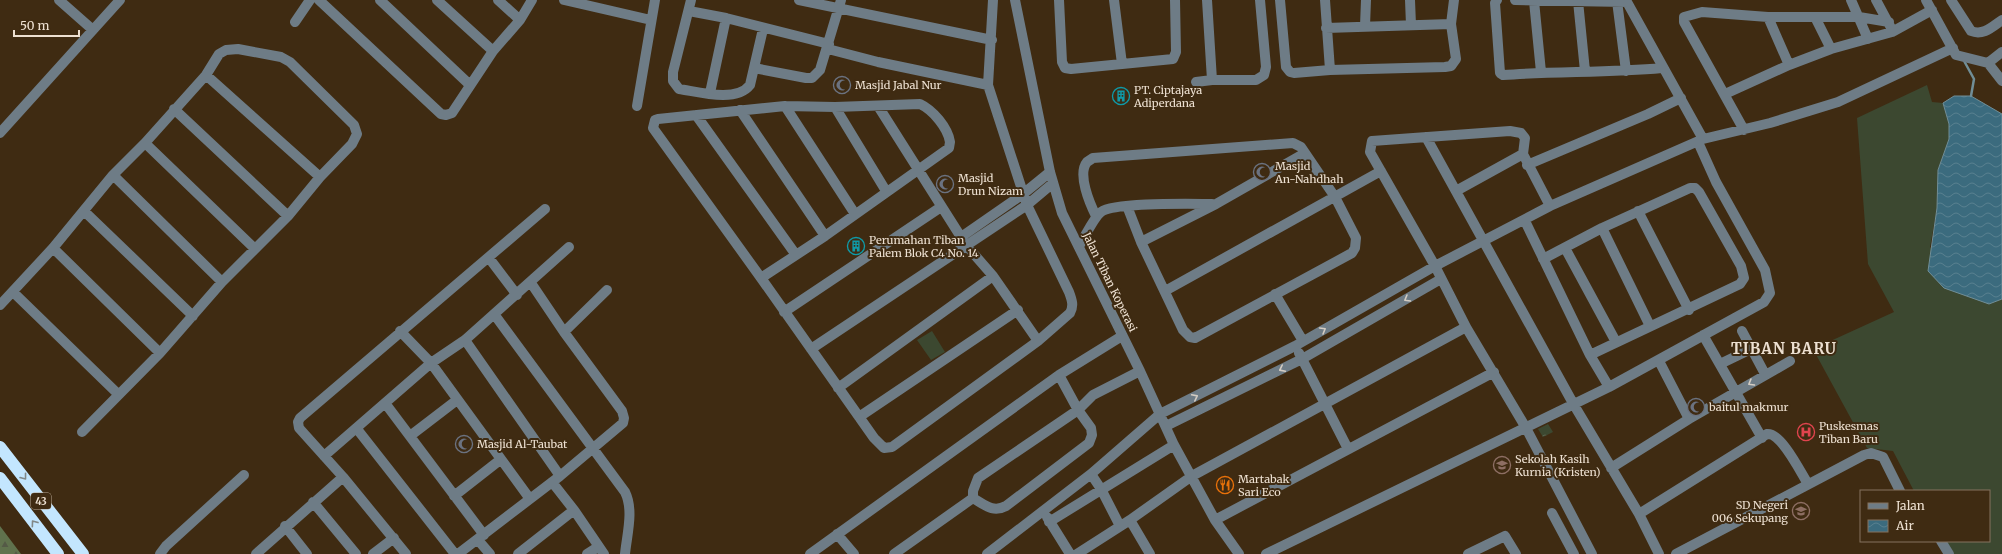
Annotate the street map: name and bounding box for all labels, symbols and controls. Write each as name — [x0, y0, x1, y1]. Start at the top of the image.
scale bar — [14, 12, 79, 38]
text: 50 m — [20, 18, 49, 33]
mosque icon: Masjid Jabal Nur — [832, 75, 852, 95]
place label: Masjid Jabal Nur — [855, 78, 942, 92]
place label: PT. Ciptajaya Adiperdana — [1133, 83, 1202, 110]
building icon: PT. Ciptajaya Adiperdana — [1111, 86, 1131, 106]
place label: Masjid An-Nahdhah — [1274, 159, 1344, 186]
mosque icon: Masjid An-Nahdhah — [1252, 162, 1272, 182]
place label: Masjid Drun Nizam — [958, 171, 1023, 198]
mosque icon: Masjid Drun Nizam — [935, 174, 955, 194]
street label: Jalan Tiban Koperasi — [1079, 229, 1140, 334]
place label: Perumahan Tiban Palem Blok C4 No. 14 — [869, 233, 979, 260]
building icon: Perumahan Tiban Palem Blok C4 No. 14 — [846, 236, 866, 256]
one-way arrow — [1404, 294, 1411, 301]
one-way arrow — [1319, 328, 1326, 335]
district label: TIBAN BARU — [1731, 339, 1837, 358]
one-way arrow — [1279, 364, 1286, 372]
one-way arrow — [1748, 378, 1755, 385]
one-way arrow — [1191, 394, 1198, 401]
mosque icon: baitul makmur — [1686, 397, 1706, 417]
place label: baitul makmur — [1708, 400, 1789, 414]
place label: Puskesmas Tiban Baru — [1819, 419, 1878, 446]
hospital icon: Puskesmas Tiban Baru — [1796, 422, 1816, 442]
mosque icon: Masjid Al-Taubat — [454, 434, 474, 454]
place label: Masjid Al-Taubat — [477, 437, 568, 451]
place label: Sekolah Kasih Kurnia (Kristen) — [1515, 452, 1601, 479]
school or university icon: Sekolah Kasih Kurnia (Kristen) — [1492, 455, 1512, 475]
place label: Martabak Sari Eco — [1238, 472, 1290, 499]
one-way arrow — [19, 473, 26, 480]
restaurant icon: Martabak Sari Eco — [1215, 475, 1235, 495]
legend — [1860, 490, 1990, 542]
road number: 43 — [31, 493, 51, 509]
place label: SD Negeri 006 Sekupang — [1712, 498, 1788, 525]
text: Jalan — [1895, 498, 1925, 513]
school or university icon: SD Negeri 006 Sekupang — [1791, 501, 1811, 521]
text: Air — [1895, 518, 1914, 533]
one-way arrow — [32, 520, 39, 527]

